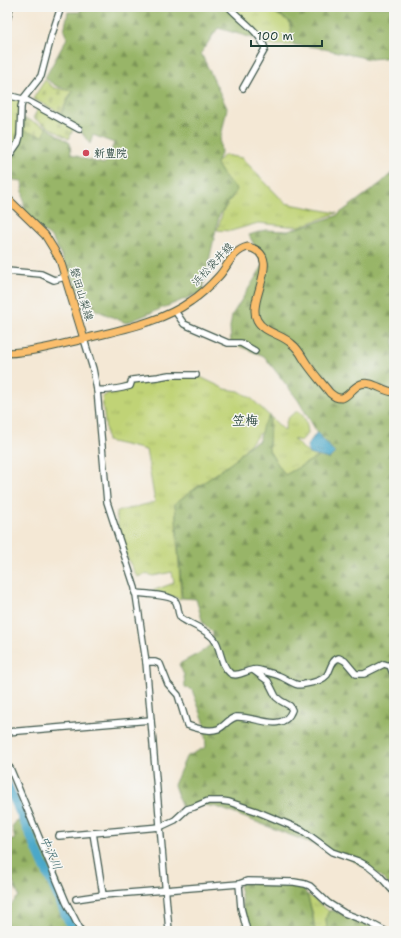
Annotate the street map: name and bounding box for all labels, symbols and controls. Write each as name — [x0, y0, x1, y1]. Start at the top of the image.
scale bar — [251, 22, 322, 48]
text: 100 m — [257, 28, 293, 44]
place label: 新豊院 — [94, 146, 127, 161]
marker: 新豊院 — [81, 148, 91, 158]
street label: 浜松袋井線 — [188, 239, 237, 290]
street label: 磐田山梨線 — [66, 266, 97, 323]
district label: 笠梅 — [232, 412, 259, 429]
water label: 中沢川 — [36, 833, 66, 873]

